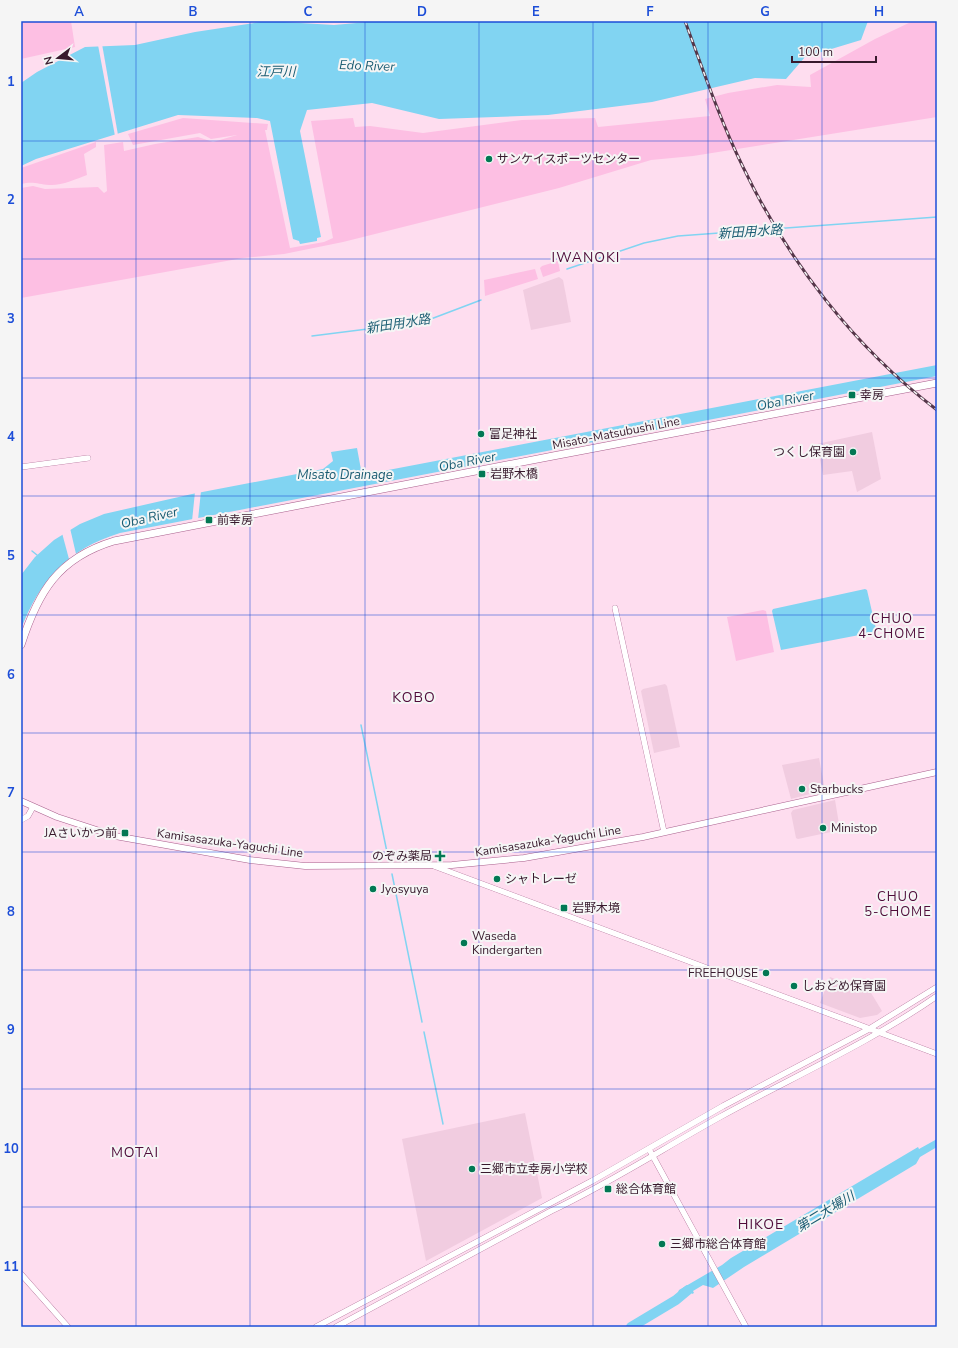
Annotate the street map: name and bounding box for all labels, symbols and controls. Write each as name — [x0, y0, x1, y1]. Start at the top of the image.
text: A — [74, 3, 84, 21]
text: B — [189, 3, 198, 21]
text: C — [304, 3, 313, 21]
text: D — [417, 3, 427, 21]
text: E — [532, 3, 540, 21]
text: F — [646, 3, 654, 21]
text: G — [760, 3, 770, 21]
text: H — [874, 3, 884, 21]
north arrow — [38, 38, 78, 78]
scale bar — [792, 38, 876, 64]
text: 100 m — [798, 44, 833, 60]
text: N — [41, 55, 57, 67]
water label: Edo River — [339, 56, 395, 76]
water label: 江戸川 — [256, 63, 297, 81]
text: 1 — [7, 73, 15, 91]
place label: サンケイスポーツセンター — [497, 151, 640, 167]
marker: サンケイスポーツセンター — [484, 154, 494, 164]
text: 2 — [7, 191, 15, 209]
water label: 新田用水路 — [717, 221, 784, 243]
district label: IWANOKI — [552, 248, 620, 267]
text: 3 — [7, 310, 15, 328]
water label: 新田用水路 — [365, 310, 433, 338]
water label: Oba River — [755, 387, 816, 415]
place label: 幸房 — [860, 387, 884, 403]
marker: 幸房 — [847, 390, 857, 400]
street label: Misato-Matsubushi Line — [551, 413, 681, 453]
place label: 富足神社 — [489, 426, 537, 442]
text: 4 — [7, 428, 15, 446]
marker: 富足神社 — [476, 429, 486, 439]
place label: つくし保育園 — [773, 444, 845, 460]
marker: つくし保育園 — [848, 447, 858, 457]
water label: Oba River — [437, 448, 498, 476]
water label: Misato Drainage — [297, 466, 393, 484]
place label: 岩野木橋 — [490, 466, 538, 482]
marker: 岩野木橋 — [477, 469, 487, 479]
water label: Oba River — [119, 503, 180, 533]
place label: 前幸房 — [217, 512, 253, 528]
marker: 前幸房 — [204, 515, 214, 525]
text: 5 — [7, 547, 15, 565]
district label: CHUO 4-CHOME — [858, 610, 926, 643]
text: 6 — [7, 666, 15, 684]
district label: KOBO — [392, 688, 436, 707]
place label: Starbucks — [810, 781, 863, 797]
text: 7 — [7, 784, 15, 802]
marker: Starbucks — [797, 784, 807, 794]
place label: Ministop — [831, 820, 877, 836]
street label: Kamisasazuka-Yaguchi Line — [474, 822, 622, 860]
marker: Ministop — [818, 823, 828, 833]
place label: JAさいかつ前 — [43, 825, 117, 841]
street label: Kamisasazuka-Yaguchi Line — [156, 825, 304, 861]
marker: JAさいかつ前 — [120, 828, 130, 838]
place label: のぞみ薬局 — [372, 848, 432, 864]
marker: のぞみ薬局 — [435, 851, 445, 861]
place label: シャトレーゼ — [505, 871, 577, 887]
marker: シャトレーゼ — [492, 874, 502, 884]
place label: Jyosyuya — [380, 881, 429, 897]
marker: Jyosyuya — [368, 884, 378, 894]
district label: CHUO 5-CHOME — [864, 888, 932, 921]
place label: 岩野木境 — [572, 900, 620, 916]
text: 8 — [7, 903, 15, 921]
marker: 岩野木境 — [559, 903, 569, 913]
place label: Waseda Kindergarten — [472, 928, 542, 958]
marker: Waseda Kindergarten — [459, 938, 469, 948]
place label: FREEHOUSE — [688, 965, 758, 981]
marker: FREEHOUSE — [761, 968, 771, 978]
place label: しおどめ保育園 — [802, 978, 886, 994]
marker: しおどめ保育園 — [789, 981, 799, 991]
text: 9 — [7, 1021, 15, 1039]
text: 10 — [3, 1140, 19, 1158]
district label: MOTAI — [111, 1143, 159, 1162]
place label: 三郷市立幸房小学校 — [480, 1161, 588, 1177]
marker: 三郷市立幸房小学校 — [467, 1164, 477, 1174]
place label: 総合体育館 — [616, 1181, 676, 1197]
marker: 総合体育館 — [603, 1184, 613, 1194]
water label: 第二大場川 — [793, 1186, 860, 1236]
district label: HIKOE — [738, 1215, 784, 1234]
place label: 三郷市総合体育館 — [670, 1236, 766, 1252]
marker: 三郷市総合体育館 — [657, 1239, 667, 1249]
text: 11 — [3, 1258, 19, 1276]

